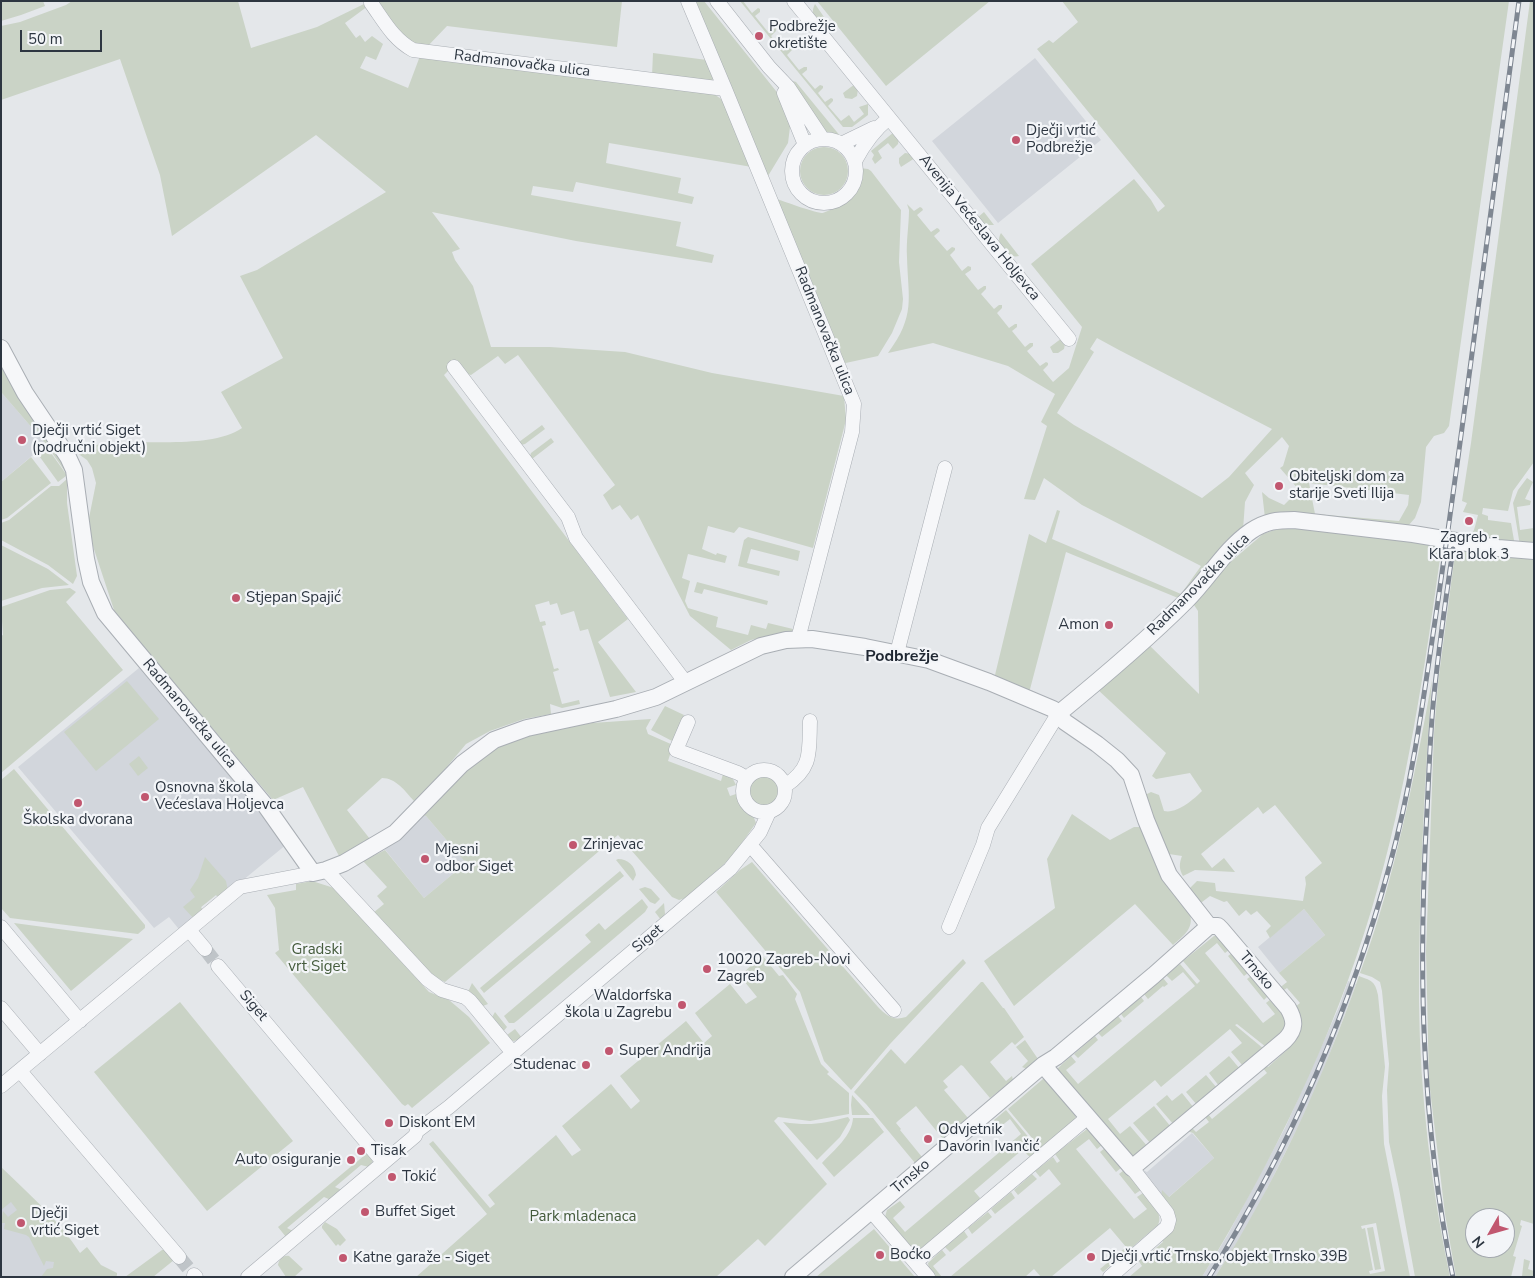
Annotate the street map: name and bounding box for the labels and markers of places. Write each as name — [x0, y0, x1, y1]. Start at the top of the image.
place label: Podbrežje okretište — [769, 18, 836, 53]
marker: Podbrežje okretište — [753, 30, 765, 42]
place label: Dječji vrtić Podbrežje — [1026, 122, 1096, 157]
marker: Dječji vrtić Podbrežje — [1010, 134, 1022, 146]
place label: Dječji vrtić Siget (područni objekt) — [32, 422, 146, 457]
marker: Dječji vrtić Siget (područni objekt) — [16, 434, 28, 446]
place label: Obiteljski dom za starije Sveti Ilija — [1289, 468, 1405, 503]
marker: Obiteljski dom za starije Sveti Ilija — [1273, 480, 1285, 492]
marker: Zagreb - Klara blok 3 — [1463, 515, 1475, 527]
place label: Zagreb - Klara blok 3 — [1429, 529, 1509, 564]
place label: Stjepan Spajić — [246, 589, 341, 607]
marker: Stjepan Spajić — [230, 592, 242, 604]
place label: Amon — [1058, 616, 1099, 634]
marker: Amon — [1103, 619, 1115, 631]
place label: Osnovna škola Većeslava Holjevca — [155, 779, 284, 814]
marker: Osnovna škola Većeslava Holjevca — [139, 791, 151, 803]
marker: Školska dvorana — [72, 797, 84, 809]
place label: Školska dvorana — [23, 811, 133, 829]
place label: Zrinjevac — [583, 836, 643, 854]
marker: Zrinjevac — [567, 839, 579, 851]
place label: Mjesni odbor Siget — [435, 841, 513, 876]
marker: Mjesni odbor Siget — [419, 853, 431, 865]
place label: 10020 Zagreb-Novi Zagreb — [717, 951, 850, 986]
marker: 10020 Zagreb-Novi Zagreb — [701, 963, 713, 975]
place label: Waldorfska škola u Zagrebu — [565, 987, 672, 1022]
marker: Waldorfska škola u Zagrebu — [676, 999, 688, 1011]
place label: Super Andrija — [619, 1042, 711, 1060]
marker: Super Andrija — [603, 1045, 615, 1057]
place label: Studenac — [513, 1056, 576, 1074]
marker: Studenac — [580, 1059, 592, 1071]
place label: Diskont EM — [399, 1114, 476, 1132]
marker: Diskont EM — [383, 1117, 395, 1129]
place label: Odvjetnik Davorin Ivančić — [938, 1121, 1039, 1156]
marker: Odvjetnik Davorin Ivančić — [922, 1133, 934, 1145]
place label: Tisak — [371, 1142, 406, 1160]
marker: Tisak — [355, 1145, 367, 1157]
place label: Auto osiguranje — [235, 1151, 341, 1169]
marker: Auto osiguranje — [345, 1154, 357, 1166]
place label: Tokić — [402, 1168, 436, 1186]
marker: Tokić — [386, 1171, 398, 1183]
place label: Buffet Siget — [375, 1203, 455, 1221]
place label: Dječji vrtić Siget — [31, 1205, 99, 1240]
marker: Buffet Siget — [359, 1206, 371, 1218]
marker: Dječji vrtić Siget — [15, 1217, 27, 1229]
place label: Boćko — [890, 1246, 931, 1264]
place label: Dječji vrtić Trnsko, objekt Trnsko 39B — [1101, 1248, 1348, 1266]
place label: Katne garaže - Siget — [353, 1249, 489, 1267]
marker: Boćko — [874, 1249, 886, 1261]
marker: Dječji vrtić Trnsko, objekt Trnsko 39B — [1085, 1251, 1097, 1263]
marker: Katne garaže - Siget — [337, 1252, 349, 1264]

